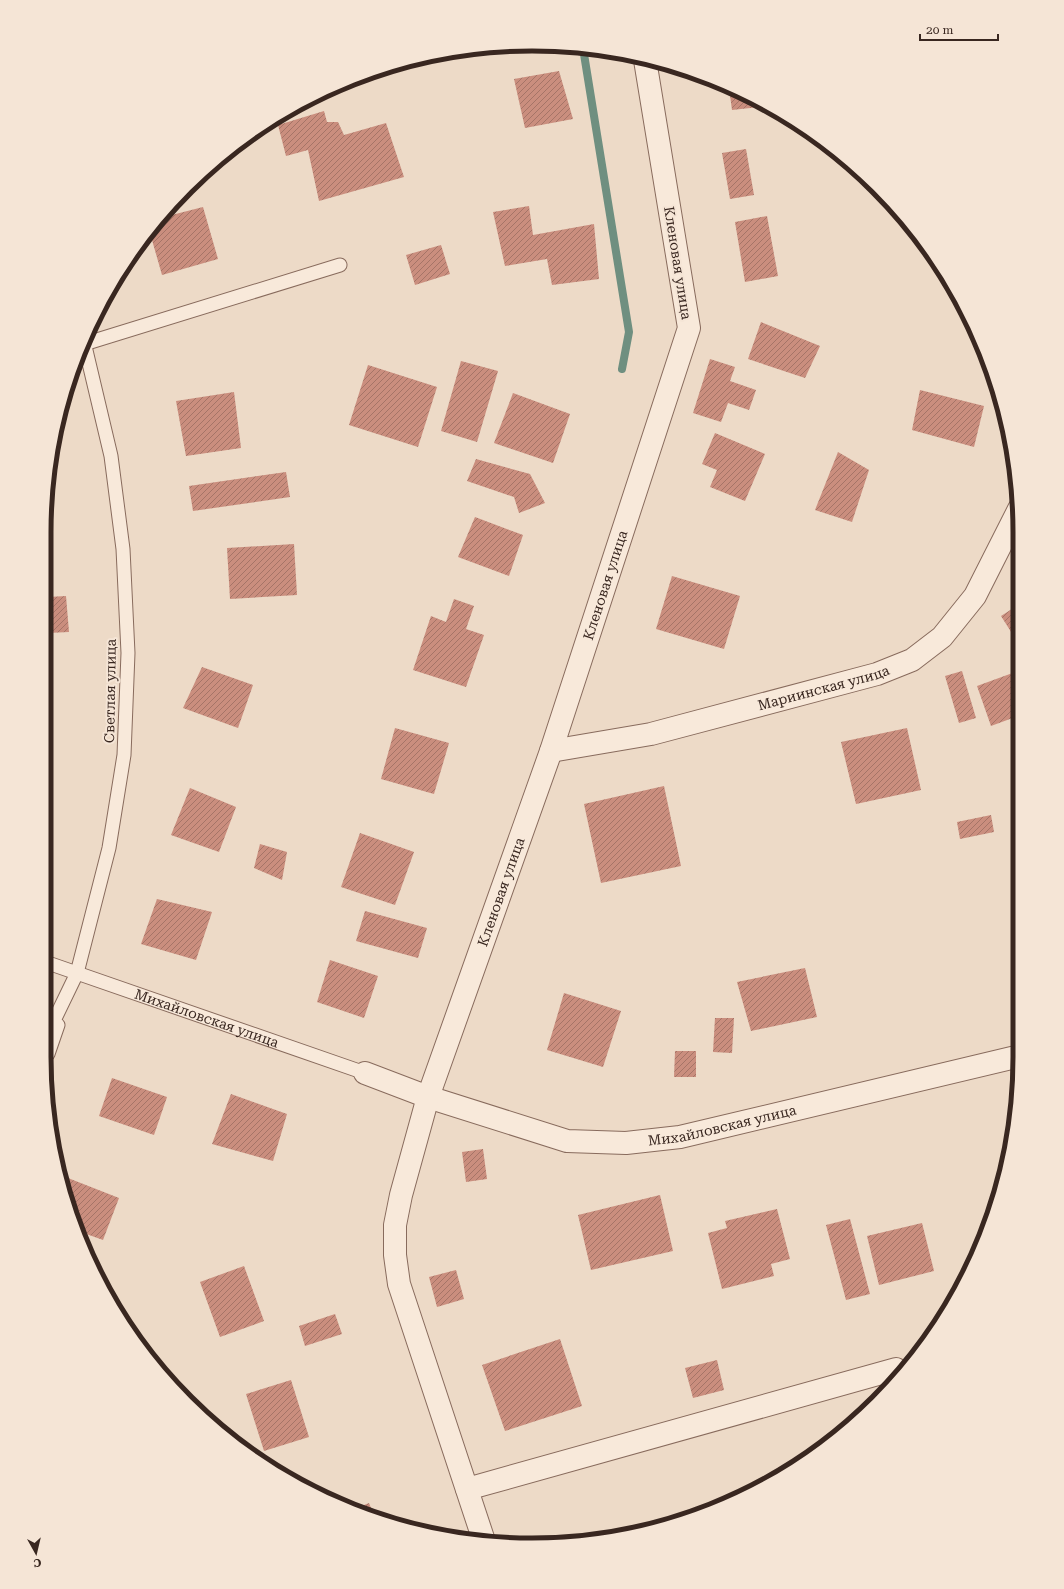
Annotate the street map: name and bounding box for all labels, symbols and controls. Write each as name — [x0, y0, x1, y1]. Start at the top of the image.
scale bar — [920, 16, 998, 42]
text: 20 m — [926, 23, 953, 37]
street label: Кленовая улица — [661, 205, 695, 321]
street label: Кленовая улица — [580, 528, 631, 642]
street label: Светлая улица — [101, 638, 119, 743]
street label: Мариинская улица — [756, 662, 892, 713]
street label: Кленовая улица — [474, 835, 528, 948]
street label: Михайловская улица — [133, 986, 281, 1051]
street label: Михайловская улица — [647, 1102, 798, 1149]
north arrow — [16, 1533, 56, 1573]
text: С — [32, 1555, 42, 1569]

